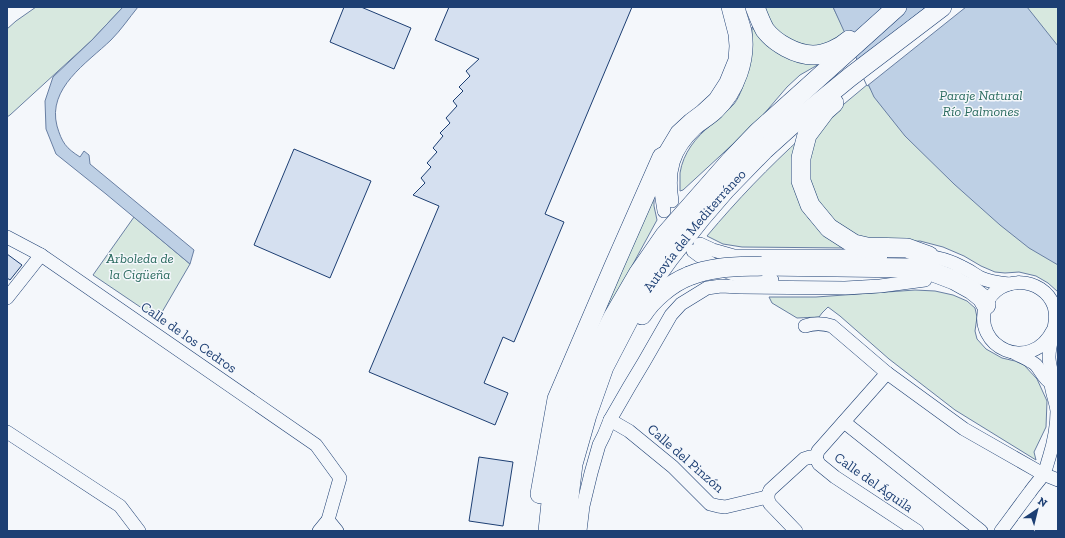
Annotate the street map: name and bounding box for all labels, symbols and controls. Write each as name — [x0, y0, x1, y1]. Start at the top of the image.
park label: Paraje Natural Río Palmones — [939, 87, 1023, 120]
street label: Autovía del Mediterráneo — [640, 166, 750, 295]
park label: Arboleda de la Cigüeña — [105, 250, 174, 283]
street label: Calle de los Cedros — [137, 298, 240, 377]
street label: Calle del Pinzón — [644, 421, 727, 496]
street label: Calle del Águila — [831, 449, 917, 516]
north arrow — [1017, 490, 1057, 530]
text: N — [1035, 494, 1050, 510]

